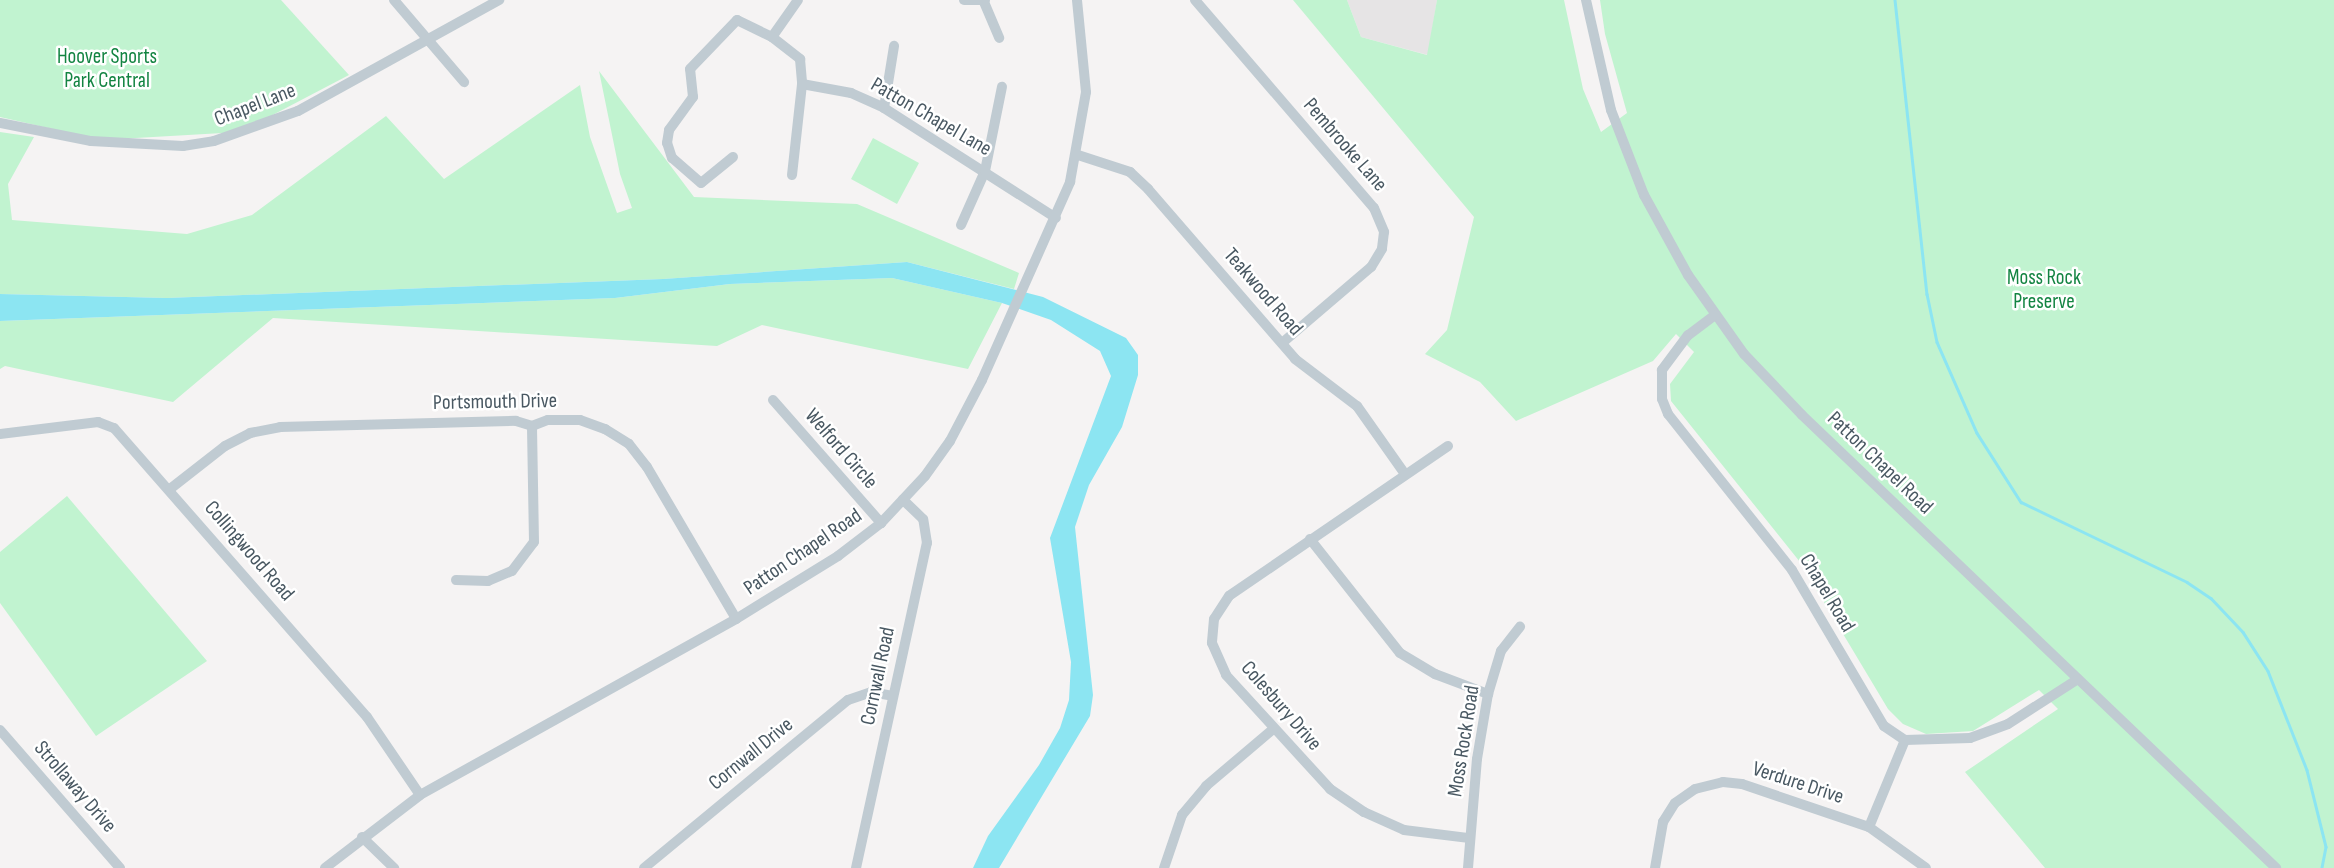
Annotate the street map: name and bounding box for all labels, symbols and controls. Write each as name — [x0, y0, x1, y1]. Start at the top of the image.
park label: Hoover Sports Park Central — [57, 44, 157, 94]
street label: Patton Chapel Lane — [866, 72, 996, 162]
street label: Chapel Lane — [211, 78, 299, 132]
street label: Pembrooke Lane — [1298, 93, 1392, 197]
street label: Teakwood Road — [1218, 243, 1308, 341]
park label: Moss Rock Preserve — [2007, 265, 2081, 315]
street label: Portsmouth Drive — [433, 388, 557, 416]
street label: Welford Circle — [799, 404, 883, 494]
street label: Patton Chapel Road — [1822, 406, 1938, 520]
street label: Collingwood Road — [199, 496, 299, 606]
street label: Patton Chapel Road — [739, 503, 867, 601]
street label: Chapel Road — [1794, 549, 1860, 637]
street label: Cornwall Road — [855, 625, 901, 727]
street label: Colesbury Drive — [1235, 656, 1327, 756]
street label: Moss Rock Road — [1443, 684, 1485, 798]
street label: Cornwall Drive — [704, 712, 798, 796]
street label: Strollaway Drive — [28, 736, 122, 838]
street label: Verdure Drive — [1749, 756, 1847, 810]

